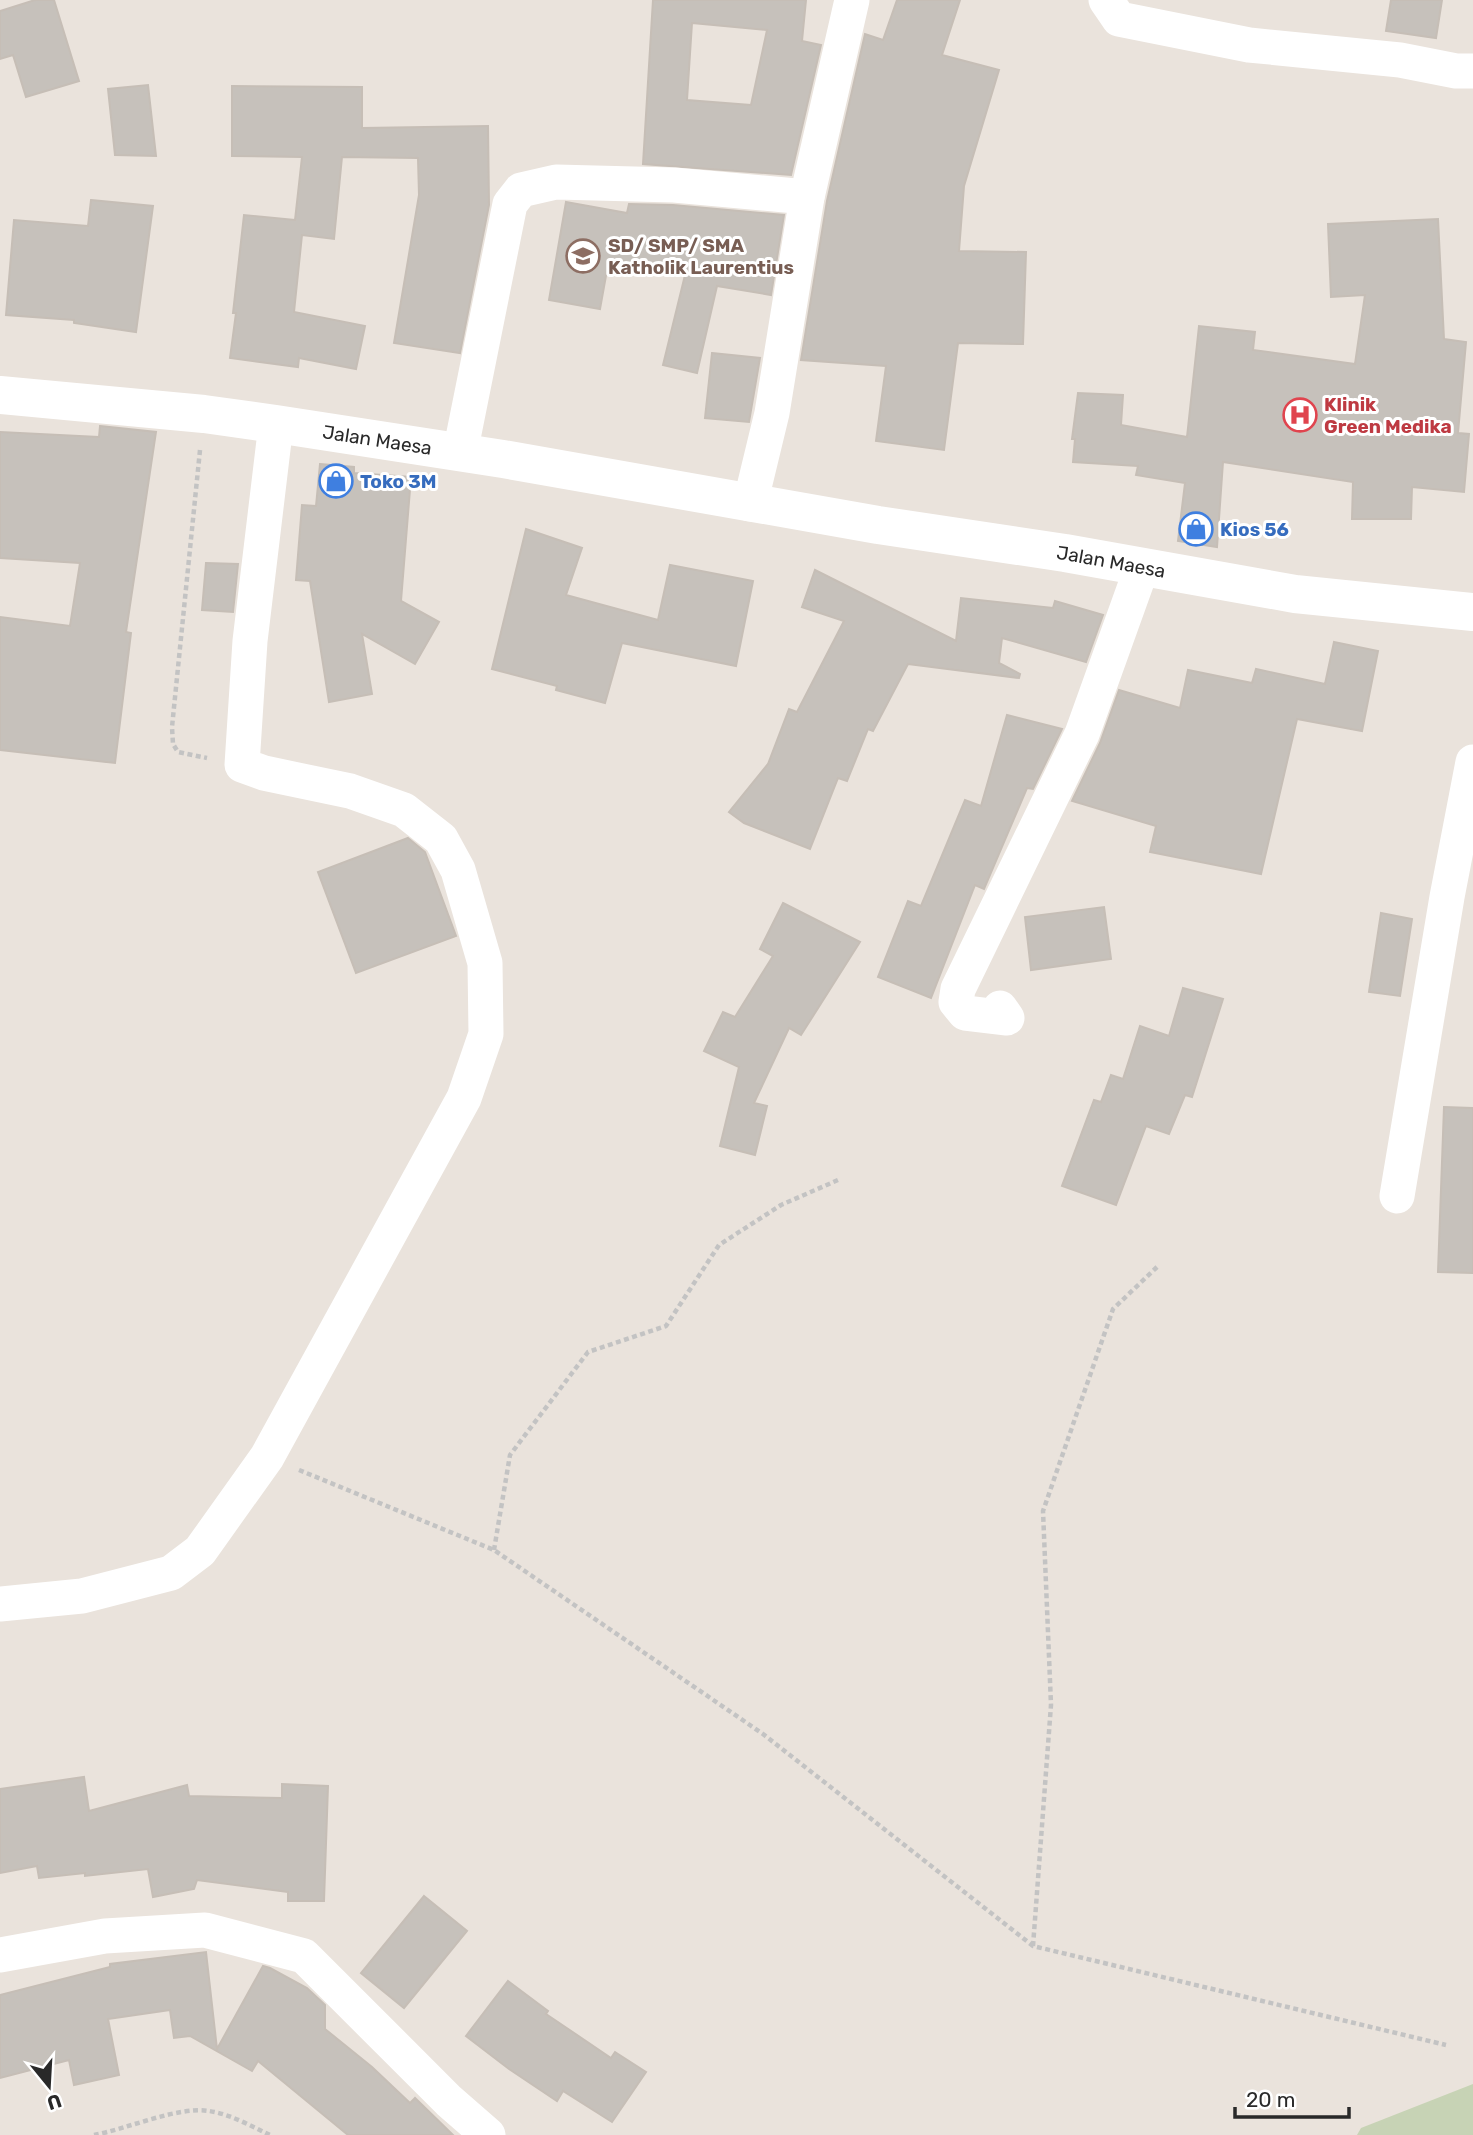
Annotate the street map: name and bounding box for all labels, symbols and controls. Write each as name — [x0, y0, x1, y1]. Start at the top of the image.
place label: SD/ SMP/ SMA Katholik Laurentius — [608, 234, 794, 279]
school or university icon: SD/ SMP/ SMA Katholik Laurentius — [564, 237, 602, 275]
place label: Klinik Green Medika — [1324, 393, 1452, 438]
hospital icon: Klinik Green Medika — [1281, 396, 1319, 434]
street label: Jalan Maesa — [321, 420, 433, 460]
shop icon: Toko 3M — [317, 462, 355, 500]
place label: Toko 3M — [360, 470, 437, 493]
shop icon: Kios 56 — [1177, 510, 1215, 548]
place label: Kios 56 — [1220, 518, 1289, 541]
street label: Jalan Maesa — [1055, 541, 1167, 583]
north arrow — [14, 2051, 84, 2121]
scale bar — [1235, 2076, 1349, 2120]
text: 20 m — [1246, 2087, 1295, 2112]
text: U — [44, 2089, 64, 2115]

